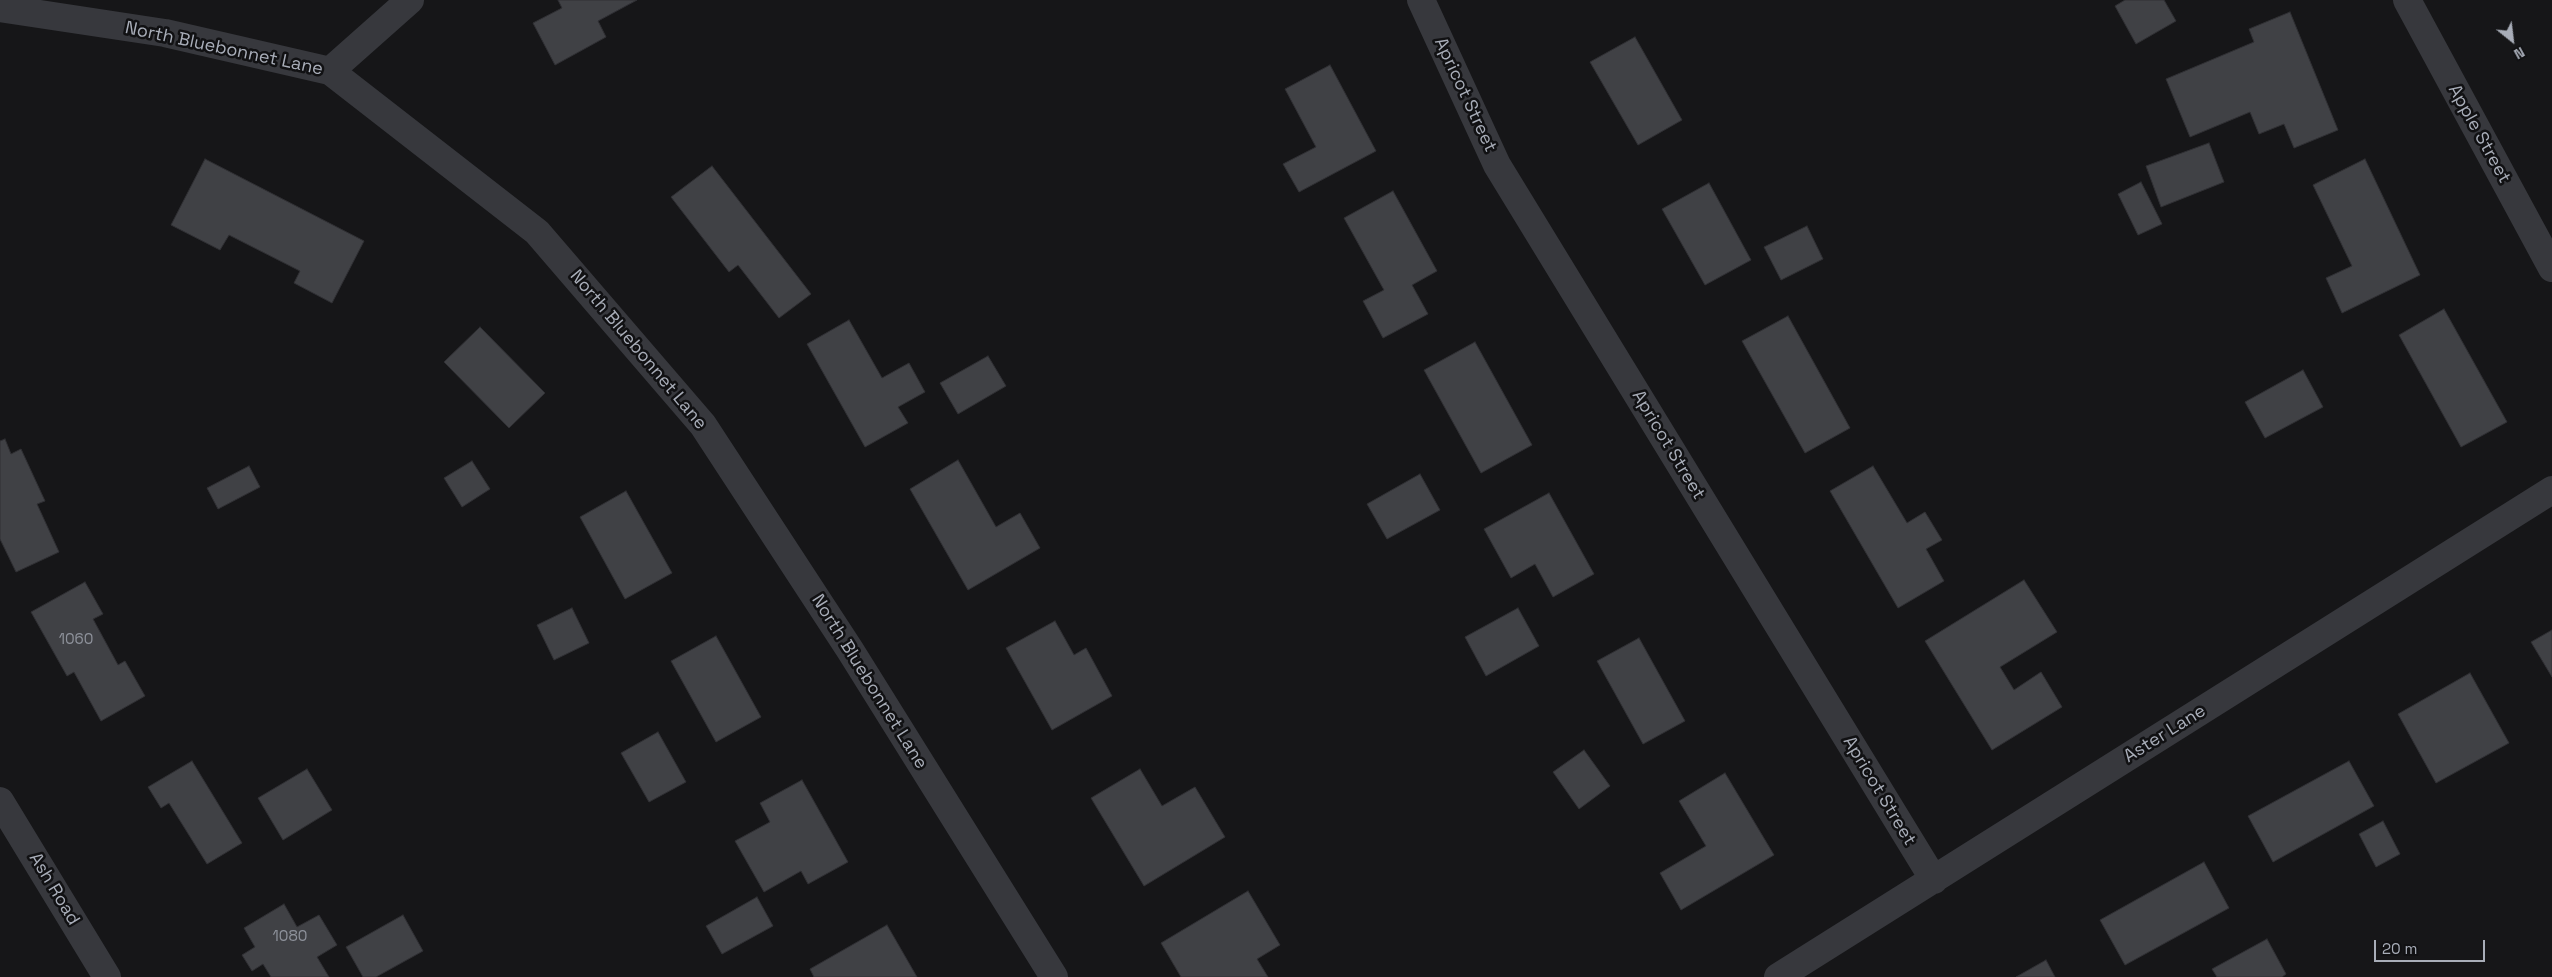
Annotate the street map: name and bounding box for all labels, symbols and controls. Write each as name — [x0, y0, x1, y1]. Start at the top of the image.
north arrow — [2487, 15, 2537, 65]
street label: North Bluebonnet Lane — [123, 17, 325, 81]
street label: Apricot Street — [1429, 34, 1501, 156]
text: N — [2511, 43, 2528, 63]
street label: Apple Street — [2443, 81, 2515, 187]
street label: North Bluebonnet Lane — [565, 266, 711, 434]
street label: Apricot Street — [1627, 386, 1709, 504]
street label: North Bluebonnet Lane — [806, 591, 932, 773]
house number: 1060 — [59, 631, 93, 649]
street label: Aster Lane — [2120, 700, 2210, 768]
street label: Apricot Street — [1838, 732, 1920, 850]
street label: Ash Road — [24, 849, 84, 929]
house number: 1080 — [273, 928, 307, 946]
scale bar — [2377, 930, 2488, 962]
text: 20 m — [2382, 939, 2417, 958]

